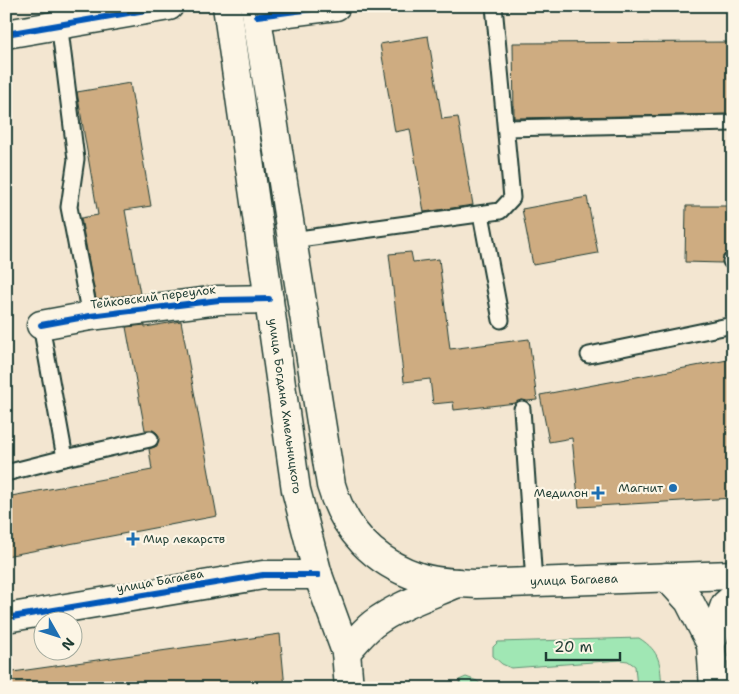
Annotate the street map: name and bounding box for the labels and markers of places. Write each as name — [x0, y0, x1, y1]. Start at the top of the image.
place label: Магнит — [618, 480, 664, 496]
marker: Магнит — [667, 482, 679, 494]
place label: Медилон — [534, 485, 588, 501]
marker: Медилон — [592, 487, 604, 499]
place label: Мир лекарств — [143, 531, 225, 547]
marker: Мир лекарств — [127, 533, 139, 545]

